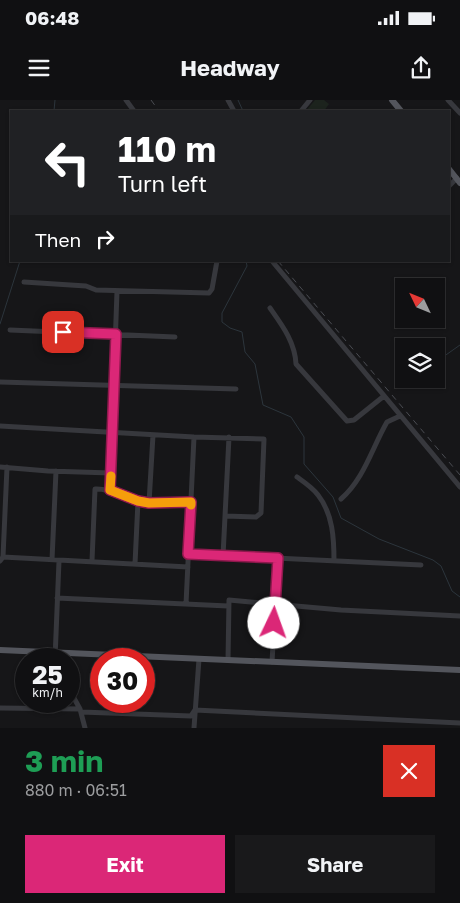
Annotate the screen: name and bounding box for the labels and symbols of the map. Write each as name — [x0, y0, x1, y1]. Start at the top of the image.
north arrow — [395, 278, 445, 328]
pin — [42, 311, 84, 353]
position arrow — [247, 596, 299, 648]
speed limit sign: 30 — [90, 648, 155, 713]

